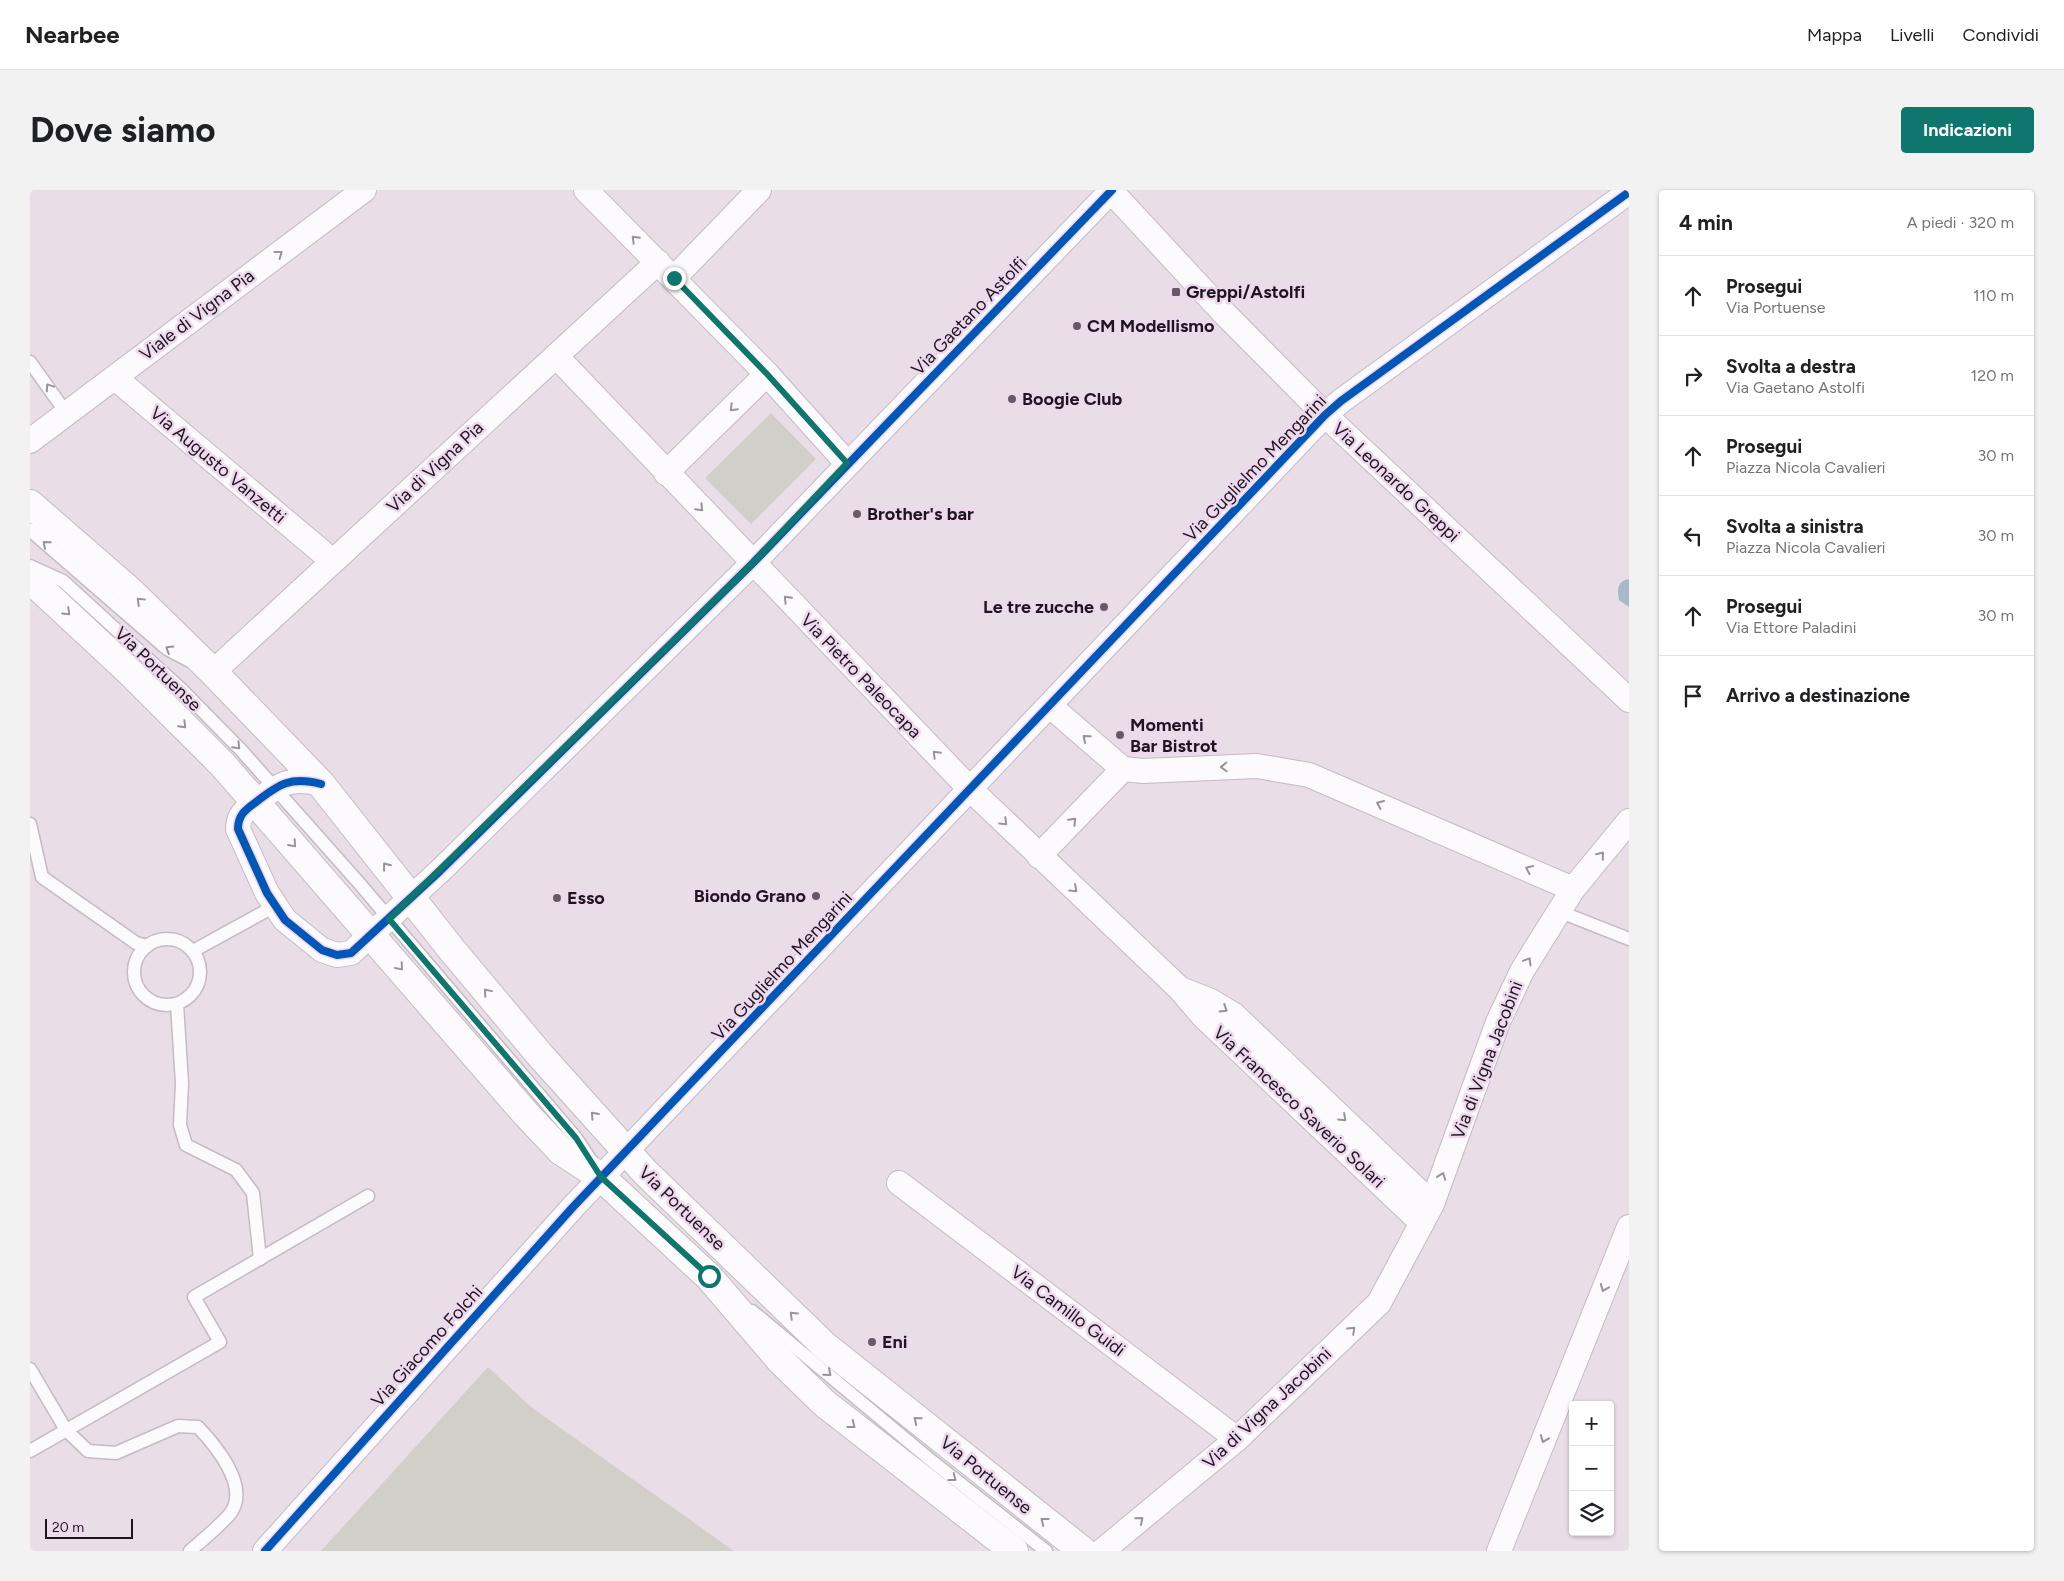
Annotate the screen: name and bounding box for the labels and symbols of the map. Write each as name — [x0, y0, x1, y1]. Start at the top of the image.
one-way arrow — [632, 236, 641, 245]
one-way arrow — [273, 251, 283, 260]
street label: Via Gaetano Astolfi — [907, 252, 1031, 380]
street label: Viale di Vigna Pia — [135, 265, 259, 365]
route end — [663, 267, 686, 290]
place label: Greppi/Astolfi — [1186, 281, 1305, 303]
marker: Greppi/Astolfi — [1170, 286, 1182, 298]
place label: CM Modellismo — [1087, 315, 1214, 337]
marker: CM Modellismo — [1071, 320, 1083, 332]
one-way arrow — [46, 384, 55, 393]
place label: Boogie Club — [1022, 388, 1122, 410]
street label: Via Guglielmo Mengarini — [1179, 390, 1331, 546]
marker: Boogie Club — [1006, 393, 1018, 405]
street label: Via Augusto Vanzetti — [146, 402, 290, 528]
one-way arrow — [729, 402, 738, 411]
street label: Via di Vigna Pia — [382, 417, 488, 517]
street label: Via Leonardo Greppi — [1328, 417, 1464, 547]
one-way arrow — [694, 502, 703, 511]
place label: Brother's bar — [867, 503, 974, 525]
marker: Brother's bar — [851, 508, 863, 520]
one-way arrow — [42, 541, 51, 550]
one-way arrow — [784, 595, 793, 604]
place label: Le tre zucche — [983, 596, 1094, 618]
one-way arrow — [137, 598, 146, 607]
marker: Le tre zucche — [1098, 601, 1110, 613]
one-way arrow — [61, 606, 70, 615]
street label: Via Pietro Paleocapa — [796, 609, 926, 743]
street label: Via Portuense — [110, 622, 206, 716]
one-way arrow — [166, 646, 175, 656]
place label: Momenti Bar Bistrot — [1130, 714, 1218, 757]
one-way arrow — [177, 719, 186, 728]
marker: Momenti Bar Bistrot — [1114, 729, 1126, 741]
one-way arrow — [1083, 734, 1092, 743]
one-way arrow — [231, 741, 240, 750]
one-way arrow — [933, 751, 942, 760]
one-way arrow — [1220, 762, 1228, 773]
one-way arrow — [1376, 800, 1385, 810]
one-way arrow — [998, 817, 1007, 826]
one-way arrow — [1067, 817, 1076, 826]
one-way arrow — [287, 839, 296, 848]
one-way arrow — [1596, 852, 1604, 861]
one-way arrow — [382, 862, 391, 871]
one-way arrow — [1525, 865, 1534, 876]
one-way arrow — [1069, 883, 1078, 892]
place label: Biondo Grano — [694, 885, 806, 907]
place label: Esso — [567, 887, 605, 909]
street label: Via Guglielmo Mengarini — [707, 887, 857, 1045]
marker: Biondo Grano — [810, 890, 822, 902]
marker: Esso — [551, 892, 563, 904]
one-way arrow — [1522, 957, 1532, 966]
one-way arrow — [394, 961, 403, 970]
street label: Via di Vigna Jacobini — [1447, 978, 1527, 1142]
one-way arrow — [484, 989, 493, 998]
one-way arrow — [1218, 1002, 1227, 1012]
street label: Via Francesco Saverio Solari — [1209, 1022, 1389, 1192]
one-way arrow — [591, 1111, 600, 1120]
one-way arrow — [1338, 1112, 1347, 1121]
street label: Via Portuense — [634, 1161, 730, 1255]
one-way arrow — [1436, 1173, 1446, 1181]
street label: Via Camillo Guidi — [1007, 1261, 1129, 1361]
route start — [698, 1265, 721, 1288]
street label: Via Giacomo Folchi — [367, 1281, 487, 1411]
one-way arrow — [1600, 1283, 1611, 1292]
one-way arrow — [790, 1312, 799, 1321]
one-way arrow — [1346, 1327, 1355, 1336]
place label: Eni — [882, 1331, 908, 1353]
marker: Eni — [866, 1336, 878, 1348]
street label: Via di Vigna Jacobini — [1198, 1343, 1336, 1473]
one-way arrow — [822, 1368, 831, 1376]
one-way arrow — [914, 1417, 923, 1425]
one-way arrow — [846, 1419, 855, 1427]
street label: Via Portuense — [936, 1431, 1037, 1519]
one-way arrow — [1540, 1434, 1550, 1443]
one-way arrow — [947, 1472, 956, 1480]
scale bar — [45, 1516, 132, 1539]
one-way arrow — [1134, 1516, 1143, 1525]
one-way arrow — [1040, 1518, 1050, 1527]

